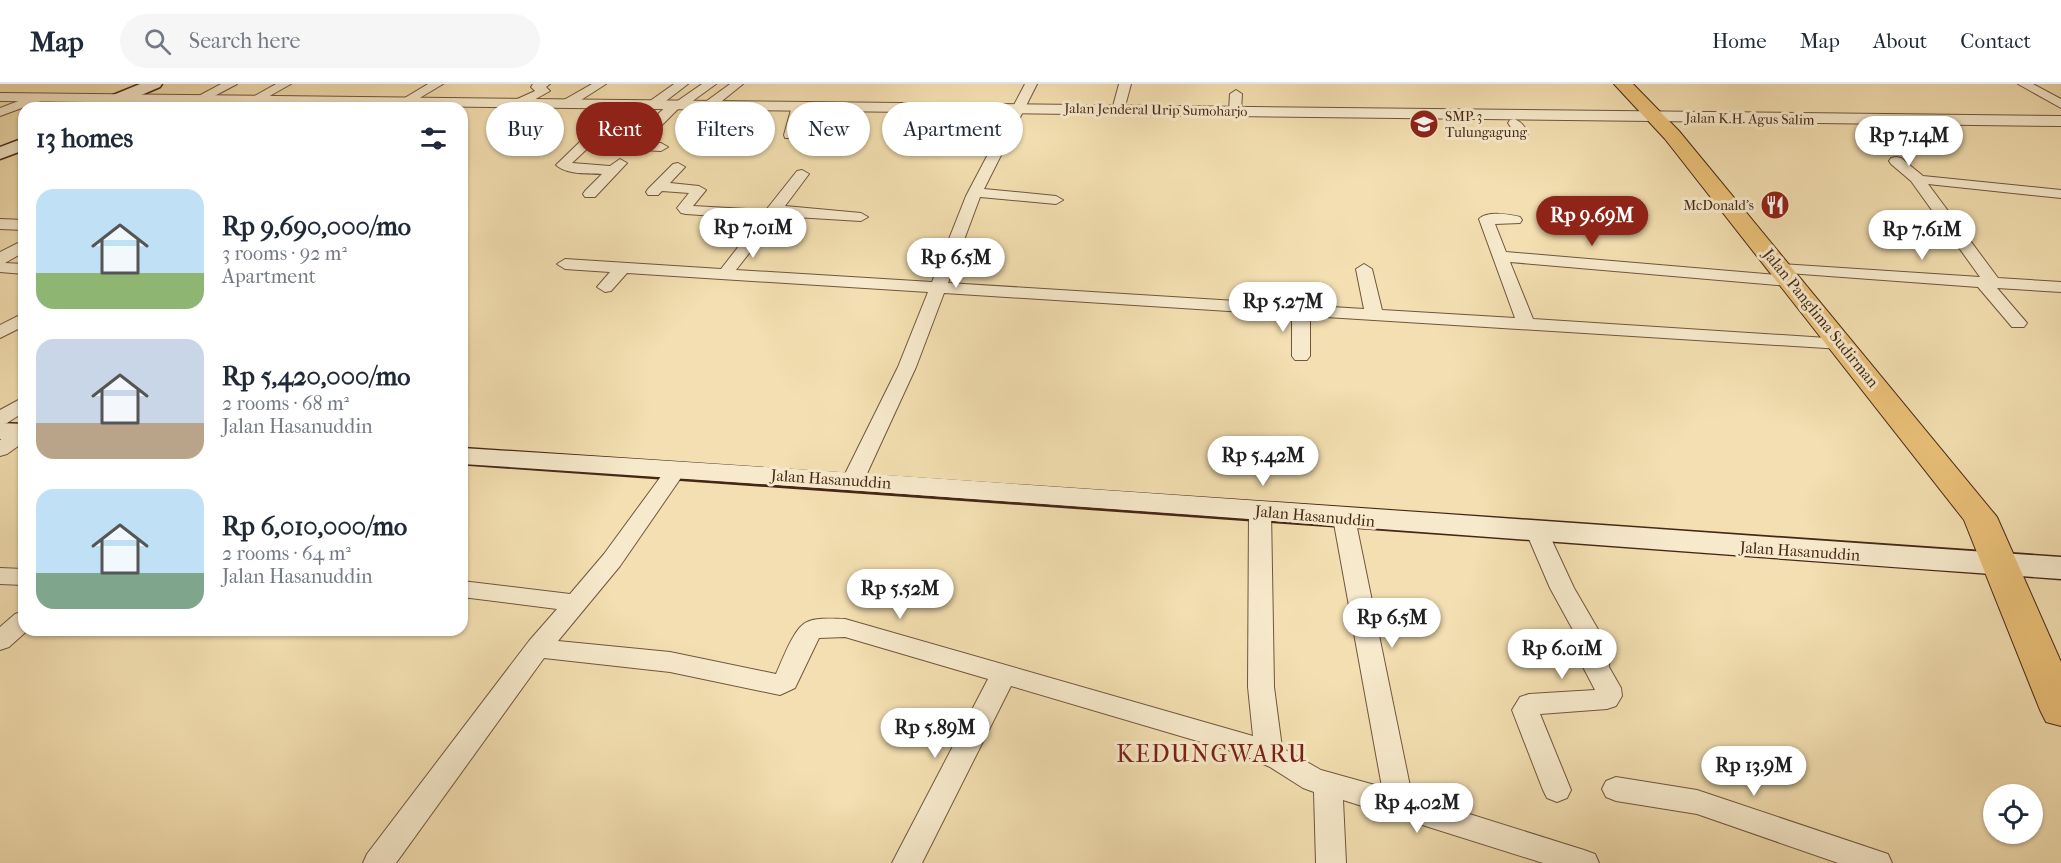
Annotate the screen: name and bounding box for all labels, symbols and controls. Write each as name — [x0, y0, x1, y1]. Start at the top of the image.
search box — [120, 14, 540, 68]
text: Map — [30, 25, 84, 58]
icon: search — [141, 25, 174, 58]
text: Search here — [189, 28, 300, 54]
text: Home — [1712, 29, 1767, 53]
text: Map — [1800, 29, 1840, 53]
text: About — [1873, 29, 1927, 53]
text: Contact — [1960, 29, 2031, 53]
street label: Jalan Jenderal Urip Sumoharjo — [1063, 100, 1248, 120]
chip: Buy — [486, 102, 564, 156]
chip: Rent — [576, 102, 663, 156]
chip: Filters — [675, 102, 775, 156]
chip: New — [787, 102, 870, 156]
chip: Apartment — [882, 102, 1023, 156]
school or university icon: SMP 3 Tulungagung — [1408, 108, 1440, 140]
place label: SMP 3 Tulungagung — [1445, 108, 1528, 141]
street label: Jalan K.H. Agus Salim — [1684, 109, 1815, 129]
pin: Rp 7.14M — [1847, 116, 1971, 167]
icon: filters — [417, 122, 450, 155]
text: 13 homes — [36, 123, 133, 154]
text: Rp 7.14M — [1869, 124, 1949, 147]
restaurant icon: McDonald's — [1759, 189, 1791, 221]
pin: Rp 9.69M — [1530, 196, 1654, 247]
place label: McDonald's — [1683, 197, 1754, 214]
text: Rp 9.69M — [1550, 204, 1634, 227]
pin: Rp 7.01M — [691, 208, 815, 259]
pin: Rp 7.61M — [1860, 210, 1984, 261]
text: Rp 9,690,000/mo — [222, 211, 411, 242]
icon: home — [84, 213, 156, 285]
text: Rp 7.01M — [713, 216, 793, 239]
text: Rp 7.61M — [1883, 218, 1961, 241]
pin: Rp 6.5M — [901, 238, 1011, 289]
text: 3 rooms · 92 m² — [222, 242, 347, 265]
street label: Jalan Panglima Sudirman — [1758, 243, 1883, 392]
text: Rp 6.5M — [921, 246, 991, 269]
text: Apartment — [222, 265, 316, 288]
pin: Rp 5.27M — [1221, 282, 1345, 333]
text: Rp 5.27M — [1243, 290, 1323, 313]
text: Rp 5,420,000/mo — [222, 361, 410, 392]
icon: home — [84, 363, 156, 435]
text: 2 rooms · 68 m² — [222, 392, 349, 415]
text: Jalan Hasanuddin — [222, 415, 373, 438]
pin: Rp 5.42M — [1201, 436, 1325, 487]
text: Rp 5.42M — [1221, 444, 1305, 467]
street label: Jalan Hasanuddin — [768, 465, 892, 493]
street label: Jalan Hasanuddin — [1252, 501, 1377, 531]
text: Rp 6,010,000/mo — [222, 511, 407, 542]
icon: home — [84, 513, 156, 585]
street label: Jalan Hasanuddin — [1737, 537, 1861, 565]
text: 2 rooms · 64 m² — [222, 542, 351, 565]
text: Jalan Hasanuddin — [222, 565, 373, 588]
pin: Rp 5.52M — [838, 569, 962, 620]
text: Rp 5.52M — [861, 577, 939, 600]
pin: Rp 6.5M — [1337, 598, 1447, 649]
text: Rp 6.5M — [1357, 606, 1427, 629]
pin: Rp 6.01M — [1500, 629, 1624, 680]
text: Rp 6.01M — [1522, 637, 1602, 660]
pin: Rp 5.89M — [873, 708, 997, 759]
text: Rp 5.89M — [895, 716, 975, 739]
district label: KEDUNGWARU — [1116, 740, 1308, 768]
pin: Rp 13.9M — [1692, 746, 1816, 797]
text: Rp 13.9M — [1715, 754, 1793, 777]
pin: Rp 4.02M — [1355, 783, 1479, 834]
map controls — [1983, 784, 2043, 844]
button: locate — [1983, 784, 2043, 844]
text: Rp 4.02M — [1374, 791, 1460, 814]

